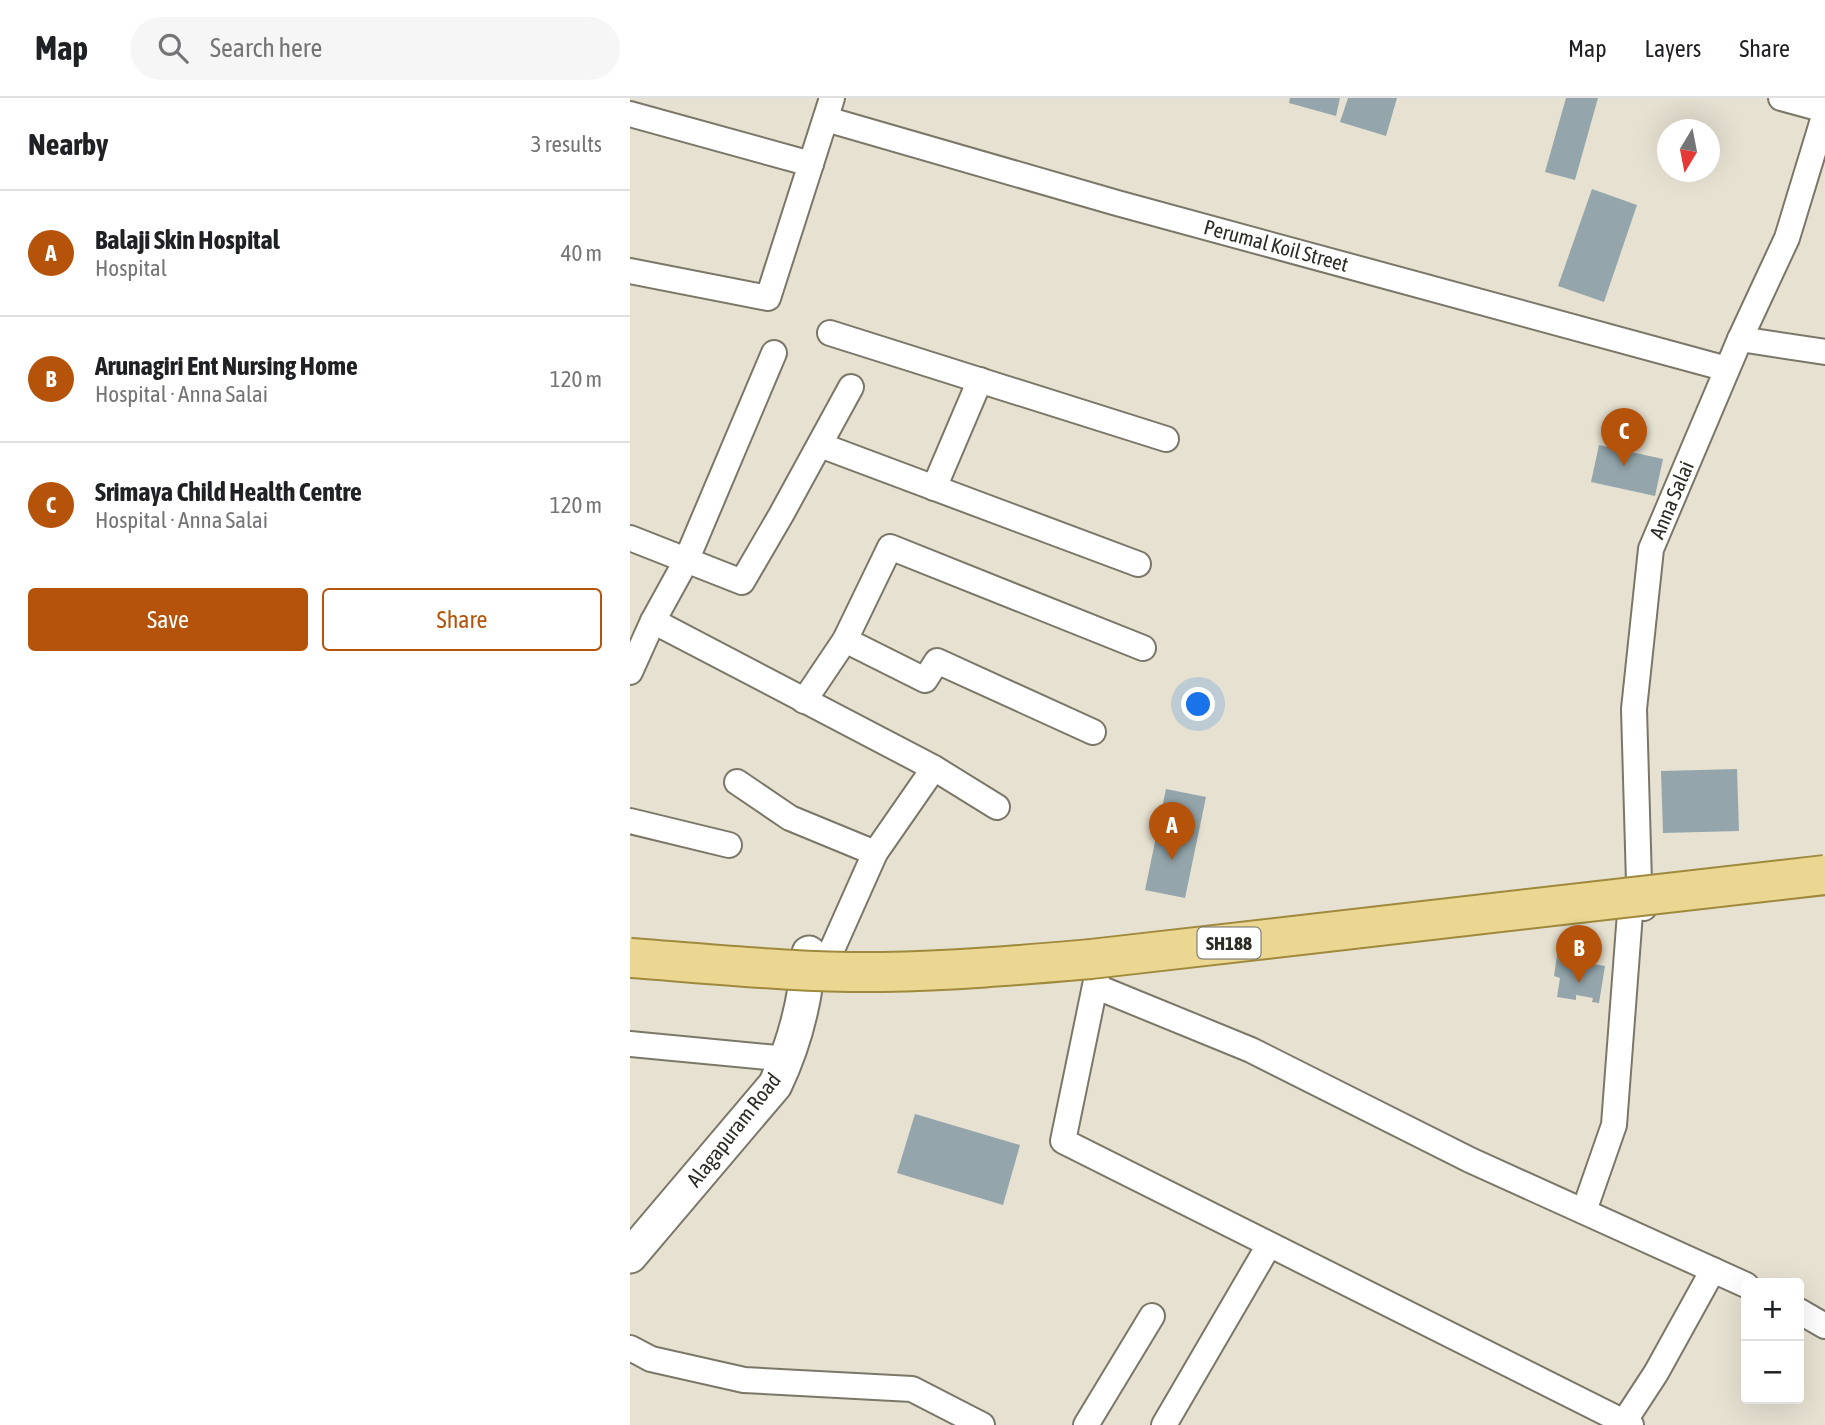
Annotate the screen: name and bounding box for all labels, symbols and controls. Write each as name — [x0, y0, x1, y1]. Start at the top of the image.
search box — [130, 17, 620, 80]
text: Map — [35, 29, 88, 67]
icon: search — [154, 29, 192, 67]
text: Search here — [210, 33, 322, 63]
text: Map — [1568, 35, 1607, 62]
text: Layers — [1645, 35, 1701, 62]
text: Share — [1739, 35, 1790, 62]
north arrow — [1657, 119, 1720, 182]
text: Nearby — [28, 127, 108, 161]
text: 3 results — [531, 131, 602, 157]
street label: Perumal Koil Street — [1201, 214, 1351, 276]
text: Balaji Skin Hospital — [95, 225, 280, 255]
text: A — [45, 240, 57, 266]
text: 40 m — [561, 240, 602, 266]
text: Hospital — [95, 255, 167, 281]
text: Arunagiri Ent Nursing Home — [95, 351, 358, 381]
text: B — [46, 366, 56, 392]
text: 120 m — [550, 366, 602, 392]
text: Hospital · Anna Salai — [95, 381, 268, 407]
pin: C — [1601, 408, 1647, 466]
street label: Anna Salai — [1644, 457, 1698, 542]
text: Srimaya Child Health Centre — [95, 477, 362, 507]
text: C — [46, 492, 56, 518]
text: 120 m — [550, 492, 602, 518]
text: Hospital · Anna Salai — [95, 507, 268, 533]
button: Save — [28, 588, 308, 651]
button: Share — [322, 588, 602, 651]
your location — [1181, 687, 1215, 721]
pin: A — [1149, 802, 1195, 860]
pin: B — [1556, 925, 1602, 983]
road number: SH188 — [1198, 928, 1260, 958]
street label: Alagapuram Road — [681, 1068, 785, 1191]
map controls — [1741, 1278, 1804, 1404]
button: + — [1741, 1278, 1804, 1341]
button: − — [1741, 1341, 1804, 1404]

